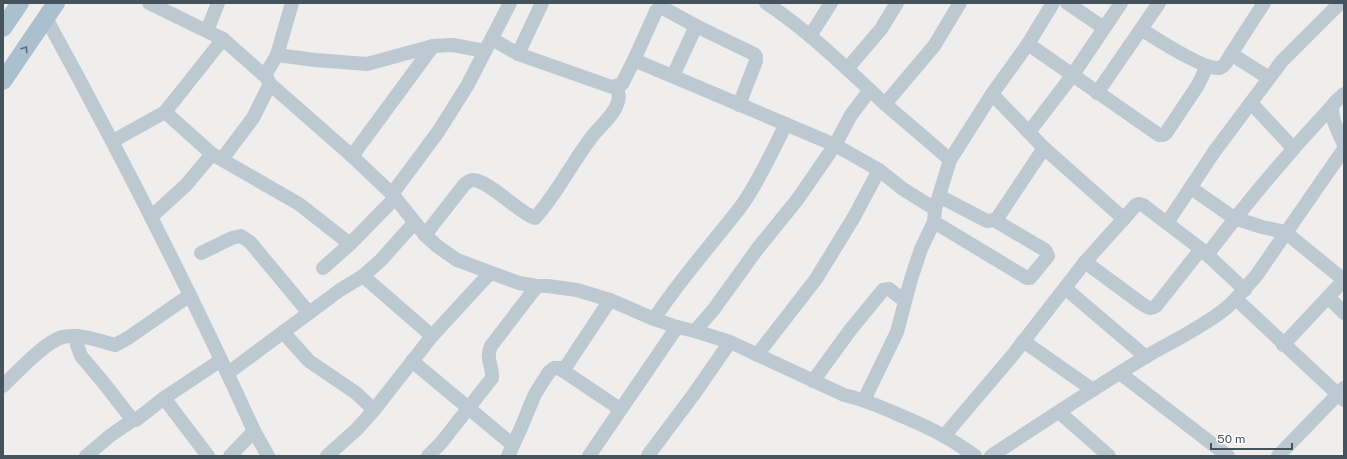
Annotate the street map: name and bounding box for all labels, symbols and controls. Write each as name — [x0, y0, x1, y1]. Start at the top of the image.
one-way arrow — [20, 46, 27, 53]
scale bar — [1211, 425, 1292, 451]
text: 50 m — [1217, 432, 1245, 446]

